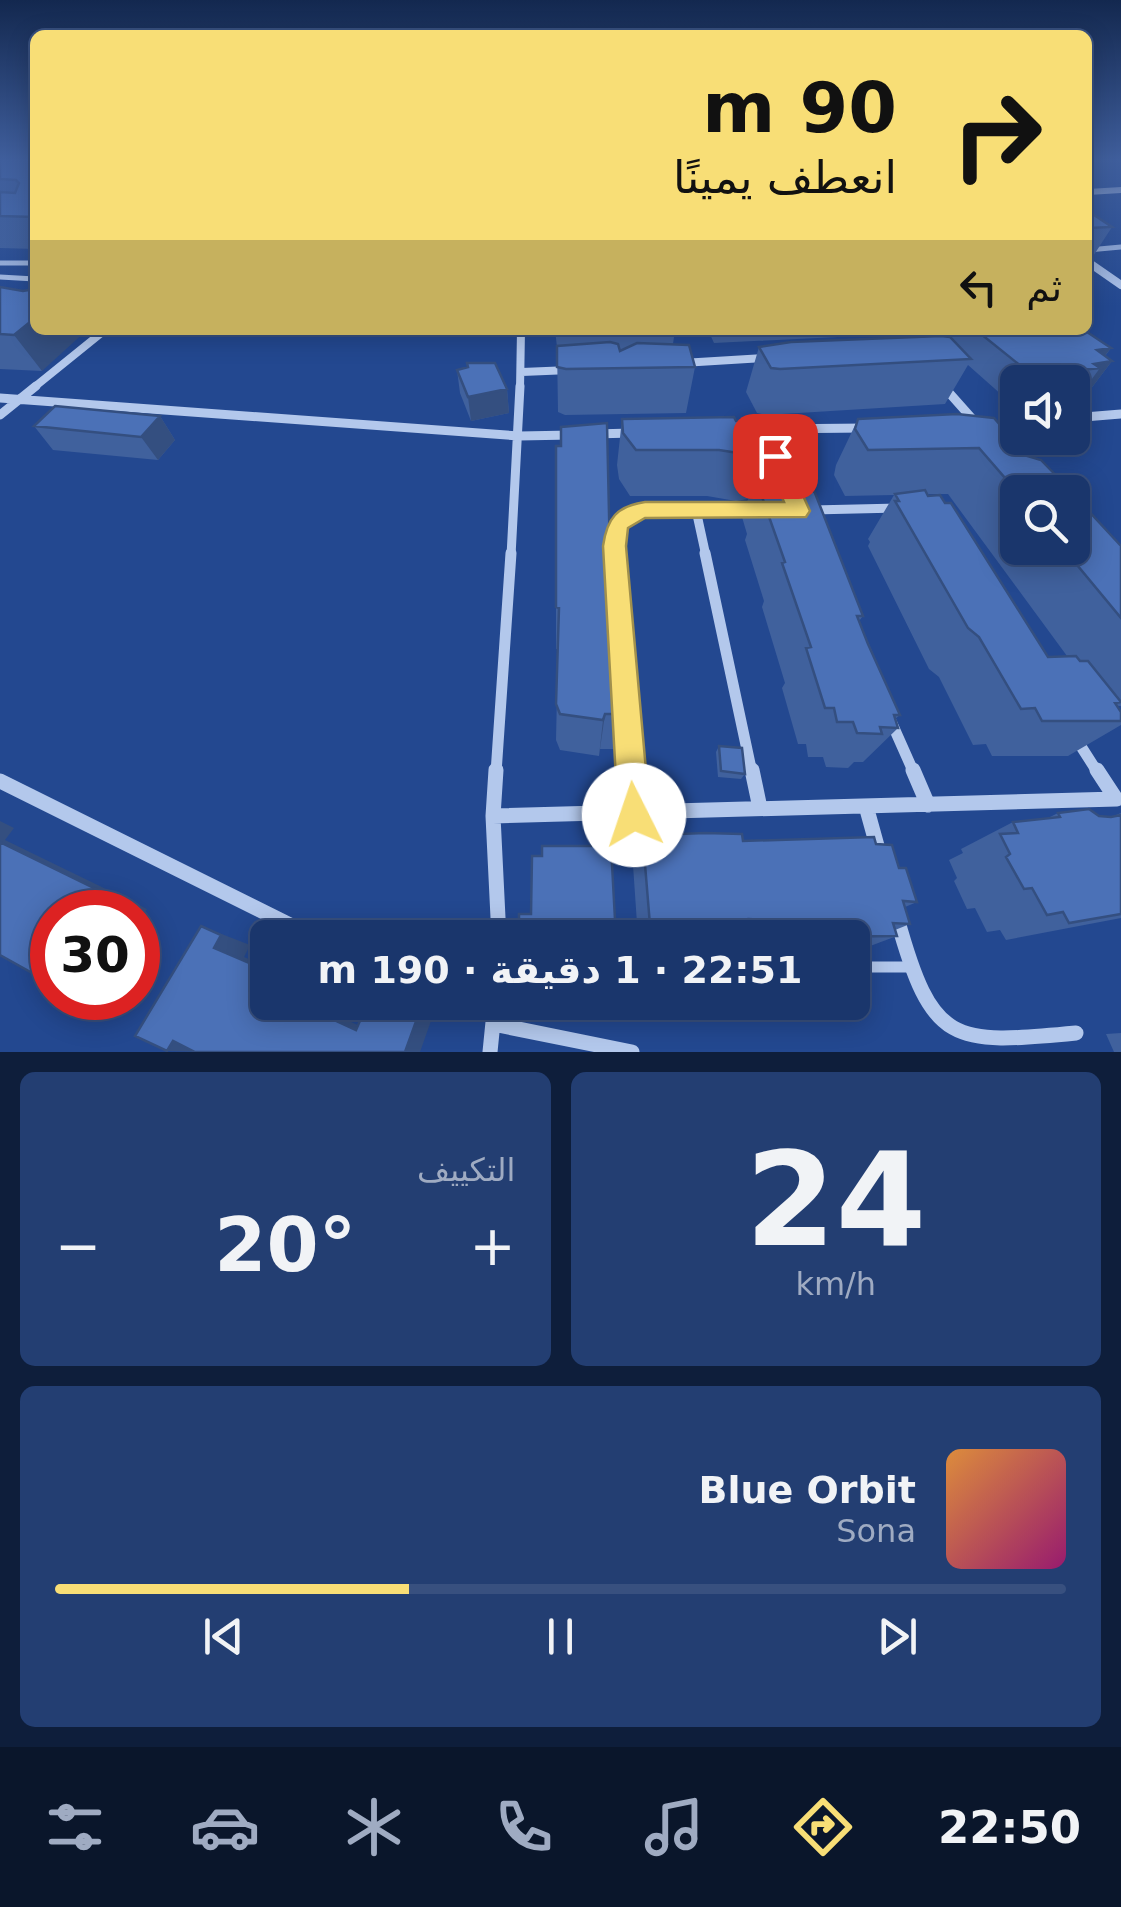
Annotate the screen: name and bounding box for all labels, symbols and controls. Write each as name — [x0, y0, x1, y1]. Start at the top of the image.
text: 90 m — [702, 67, 897, 149]
icon: right — [932, 70, 1062, 200]
text: انعطف يمينًا — [673, 151, 897, 204]
icon: left — [951, 260, 1006, 315]
text: ثم — [1026, 266, 1062, 310]
map controls — [1000, 365, 1090, 565]
button: sound — [1000, 365, 1090, 455]
pin — [733, 414, 818, 499]
icon: arrive — [748, 429, 803, 484]
button: search — [1000, 475, 1090, 565]
position arrow — [582, 763, 686, 867]
speed limit sign: 30 — [30, 890, 160, 1020]
text: 22:51 · 1 دقيقة · 190 m — [318, 948, 802, 992]
text: 24 — [745, 1124, 926, 1276]
text: التكييف — [417, 1151, 516, 1189]
text: 20° — [214, 1201, 356, 1289]
text: − — [55, 1214, 101, 1278]
text: + — [469, 1214, 516, 1278]
text: km/h — [795, 1265, 876, 1303]
text: Blue Orbit — [699, 1468, 916, 1512]
text: Sona — [836, 1512, 916, 1550]
icon: previous — [196, 1609, 251, 1664]
icon: pause — [533, 1609, 588, 1664]
icon: next — [870, 1609, 925, 1664]
icon: filters — [40, 1792, 110, 1862]
icon: car — [190, 1792, 260, 1862]
icon: climate — [339, 1792, 409, 1862]
icon: phone — [489, 1792, 559, 1862]
icon: music — [639, 1792, 709, 1862]
icon: directions — [788, 1792, 858, 1862]
text: 22:50 — [938, 1801, 1081, 1854]

